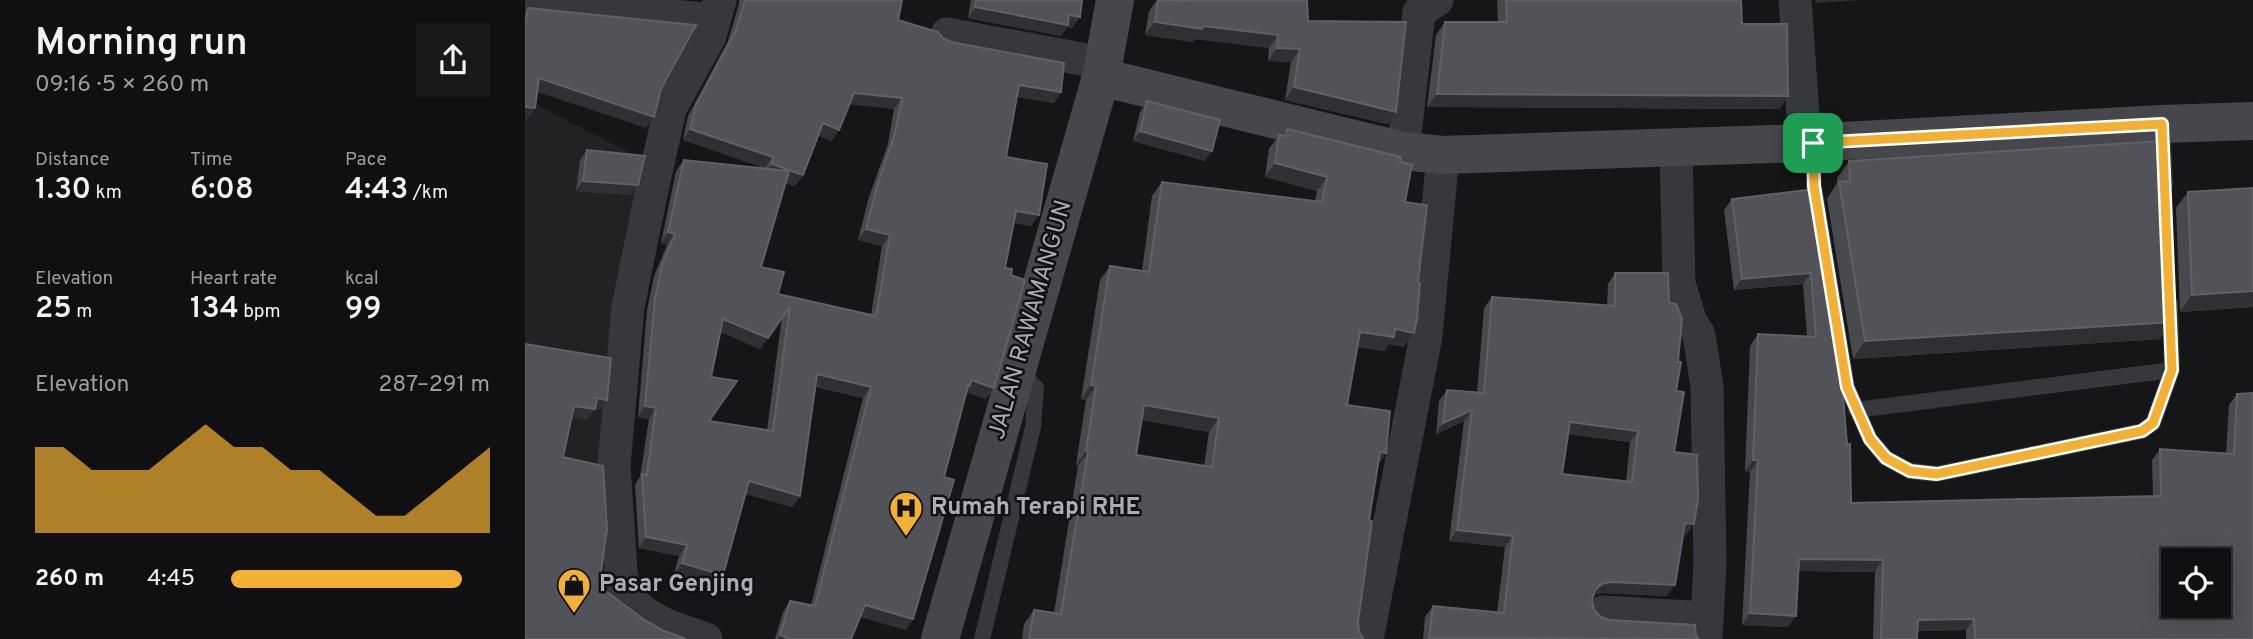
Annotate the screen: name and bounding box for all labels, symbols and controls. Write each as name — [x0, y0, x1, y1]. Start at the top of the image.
text: Morning run — [35, 20, 248, 69]
button: share — [416, 23, 490, 97]
text: 09:16 · 5 × 260 m — [35, 71, 209, 100]
pin — [1783, 113, 1843, 173]
icon: arrive — [1794, 124, 1832, 162]
text: Distance — [35, 148, 110, 172]
text: Time — [190, 148, 233, 172]
text: Pace — [345, 148, 387, 172]
text: 1.30 — [35, 172, 91, 209]
text: 6:08 — [190, 172, 254, 209]
text: 4:43 — [345, 172, 408, 209]
text: km — [91, 181, 122, 205]
text: /km — [408, 181, 448, 205]
street label: JALAN RAWAMANGUN — [982, 197, 1080, 443]
text: Elevation — [35, 267, 113, 291]
text: Heart rate — [190, 267, 277, 291]
text: kcal — [345, 267, 379, 291]
text: 25 — [35, 291, 72, 328]
text: 134 — [190, 291, 239, 328]
text: 99 — [345, 291, 382, 328]
text: m — [72, 300, 92, 324]
text: bpm — [239, 300, 281, 324]
text: Elevation — [35, 371, 130, 400]
text: 287–291 m — [378, 371, 490, 400]
hospital icon: Rumah Terapi RHE — [887, 489, 925, 538]
place label: Rumah Terapi RHE — [931, 493, 1141, 523]
map controls — [2161, 548, 2231, 618]
button: locate — [2161, 548, 2231, 618]
text: 260 m — [35, 565, 104, 594]
text: 4:45 — [147, 565, 195, 594]
shop icon: Pasar Genjing — [555, 566, 593, 615]
place label: Pasar Genjing — [599, 570, 754, 600]

